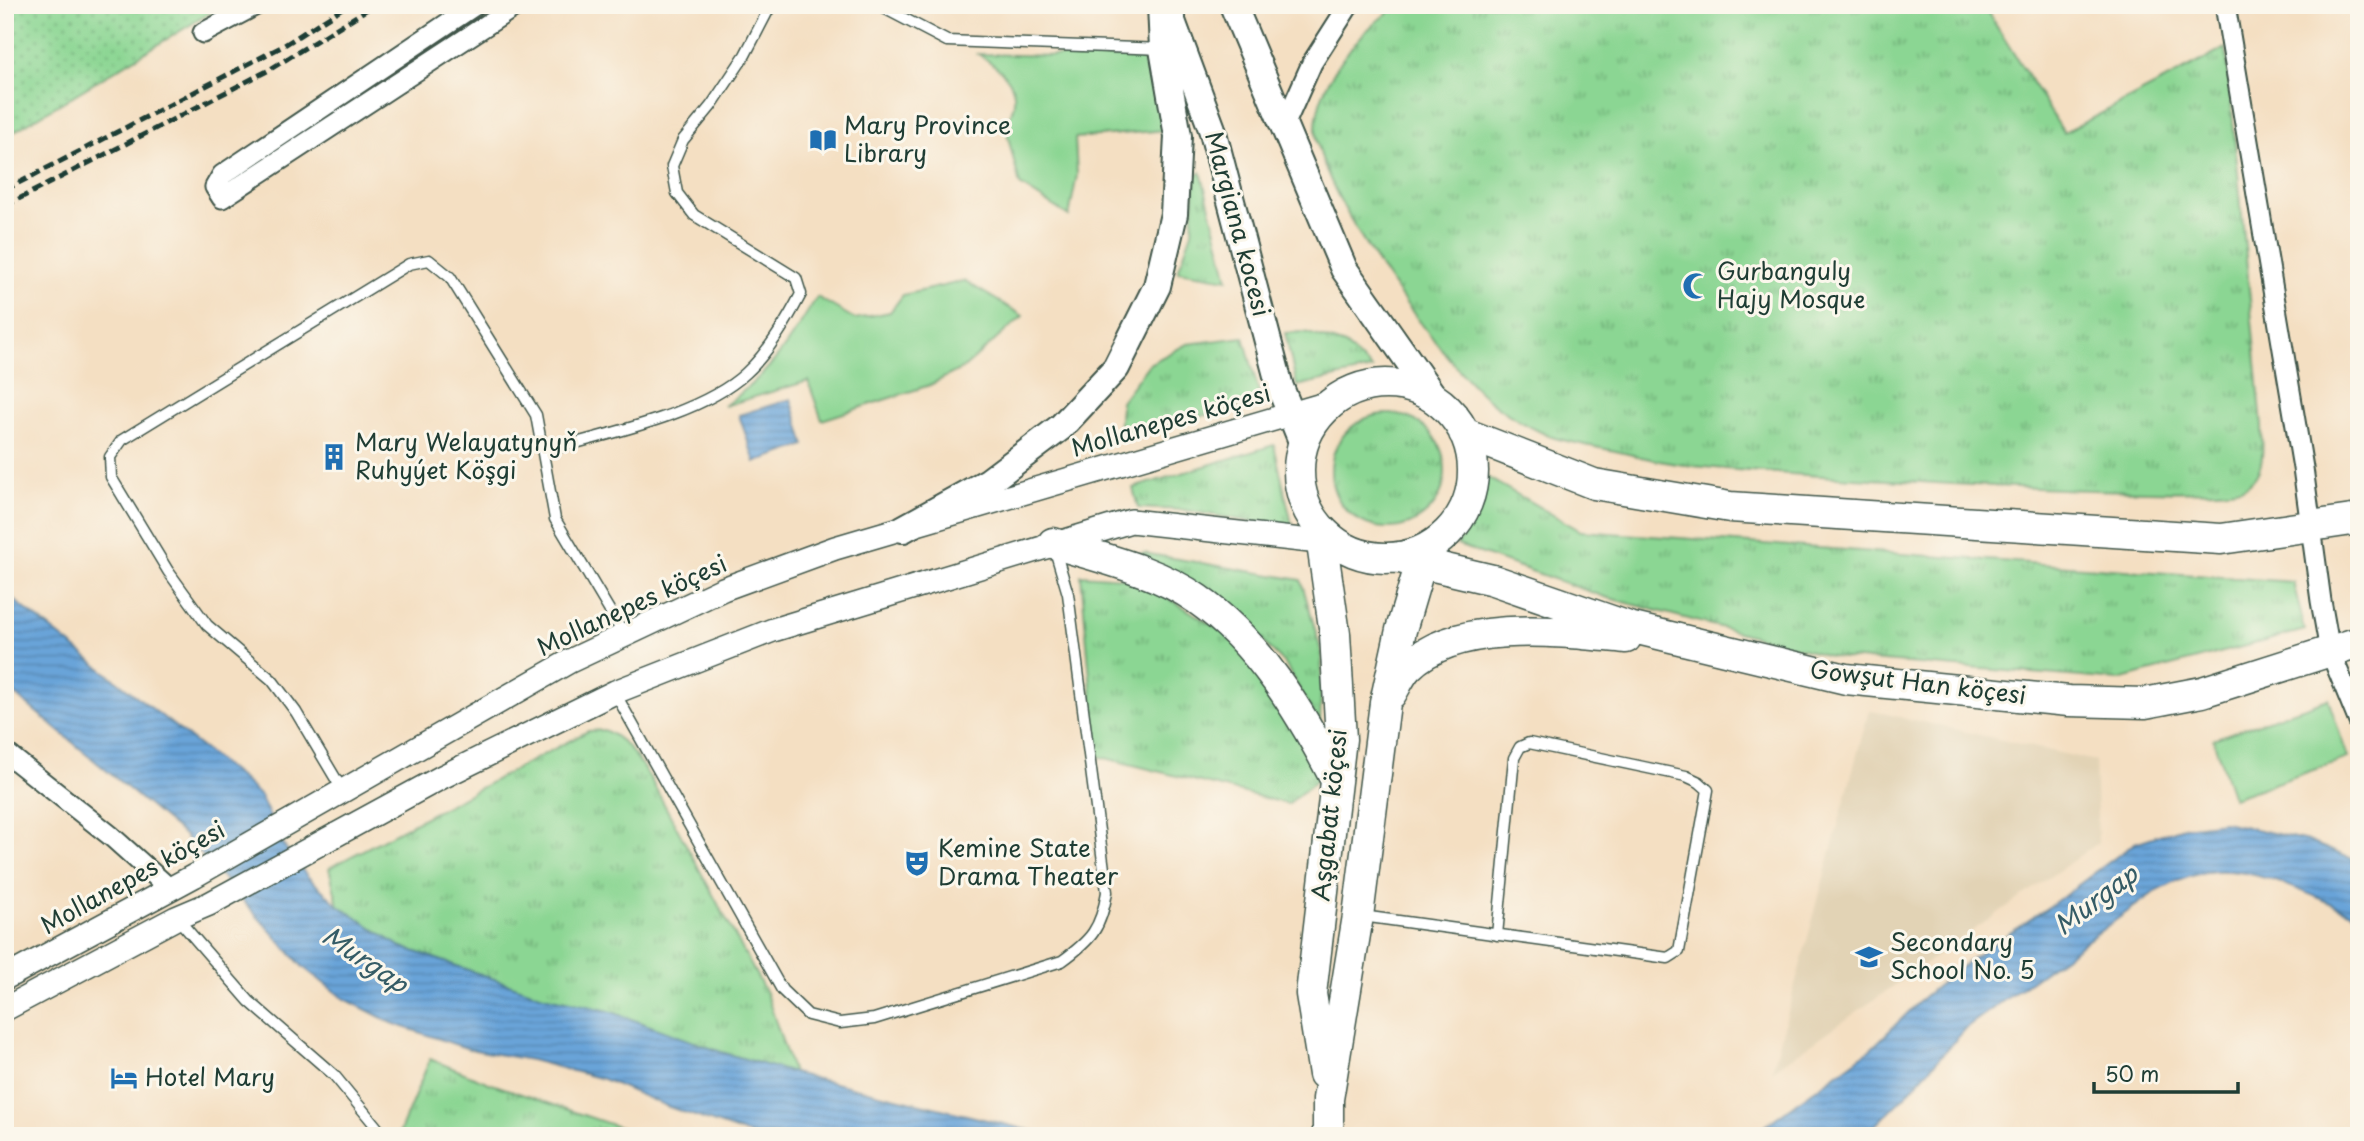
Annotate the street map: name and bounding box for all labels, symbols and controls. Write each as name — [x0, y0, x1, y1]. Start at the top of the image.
place label: Mary Province Library — [844, 106, 1011, 170]
library icon: Mary Province Library — [808, 125, 838, 155]
street label: Margiana kocesi — [1197, 127, 1281, 320]
place label: Gurbanguly Hajy Mosque — [1717, 252, 1865, 316]
mosque icon: Gurbanguly Hajy Mosque — [1681, 271, 1711, 301]
street label: Mollanepes köçesi — [1066, 373, 1274, 465]
place label: Mary Welayatynyň Ruhyýet Köşgi — [355, 423, 577, 487]
building icon: Mary Welayatynyň Ruhyýet Köşgi — [319, 442, 349, 472]
street label: Mollanepes köçesi — [530, 544, 732, 664]
street label: Gowşut Han köçesi — [1808, 650, 2028, 712]
street label: Aşgabat köçesi — [1301, 727, 1355, 903]
street label: Mollanepes köçesi — [33, 811, 231, 942]
place label: Kemine State Drama Theater — [938, 829, 1119, 893]
theatre icon: Kemine State Drama Theater — [902, 848, 932, 878]
water label: Murgap — [2045, 853, 2147, 943]
water label: Murgap — [315, 916, 418, 1003]
place label: Secondary School No. 5 — [1890, 923, 2035, 987]
school or university icon: Secondary School No. 5 — [1854, 942, 1884, 972]
scale bar — [2094, 1050, 2238, 1094]
text: 50 m — [2105, 1057, 2159, 1089]
place label: Hotel Mary — [145, 1058, 275, 1094]
hotel icon: Hotel Mary — [109, 1063, 139, 1093]

